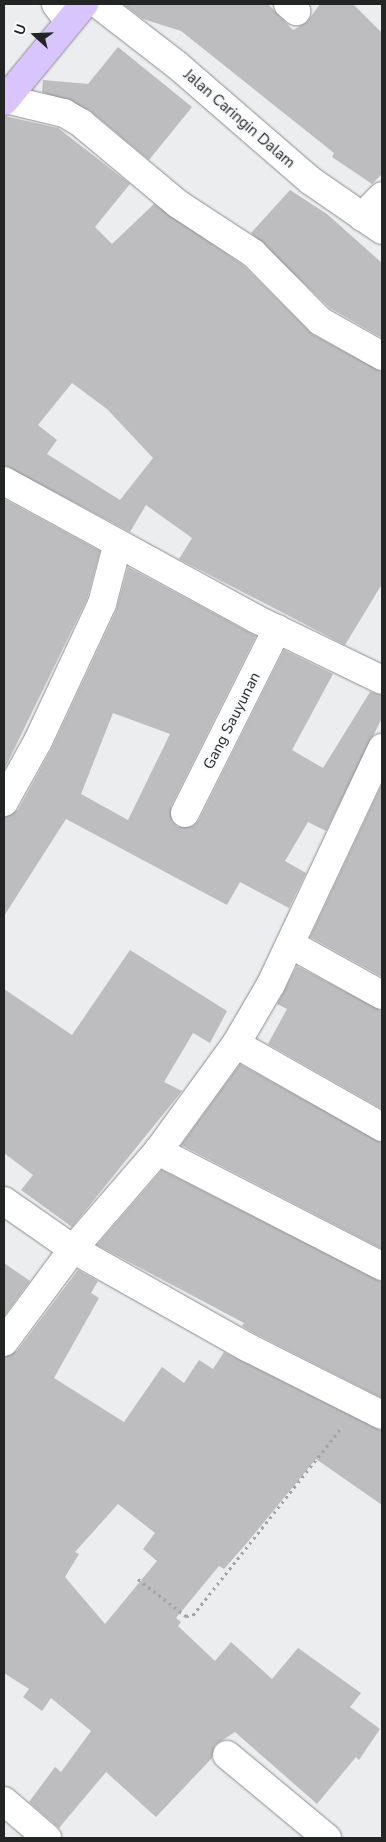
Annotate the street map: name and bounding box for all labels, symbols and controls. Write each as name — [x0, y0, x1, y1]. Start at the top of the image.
north arrow — [10, 10, 60, 60]
text: U — [10, 22, 31, 38]
street label: Jalan Caringin Dalam — [180, 66, 298, 172]
street label: Gang Sauyunan — [200, 669, 264, 773]

